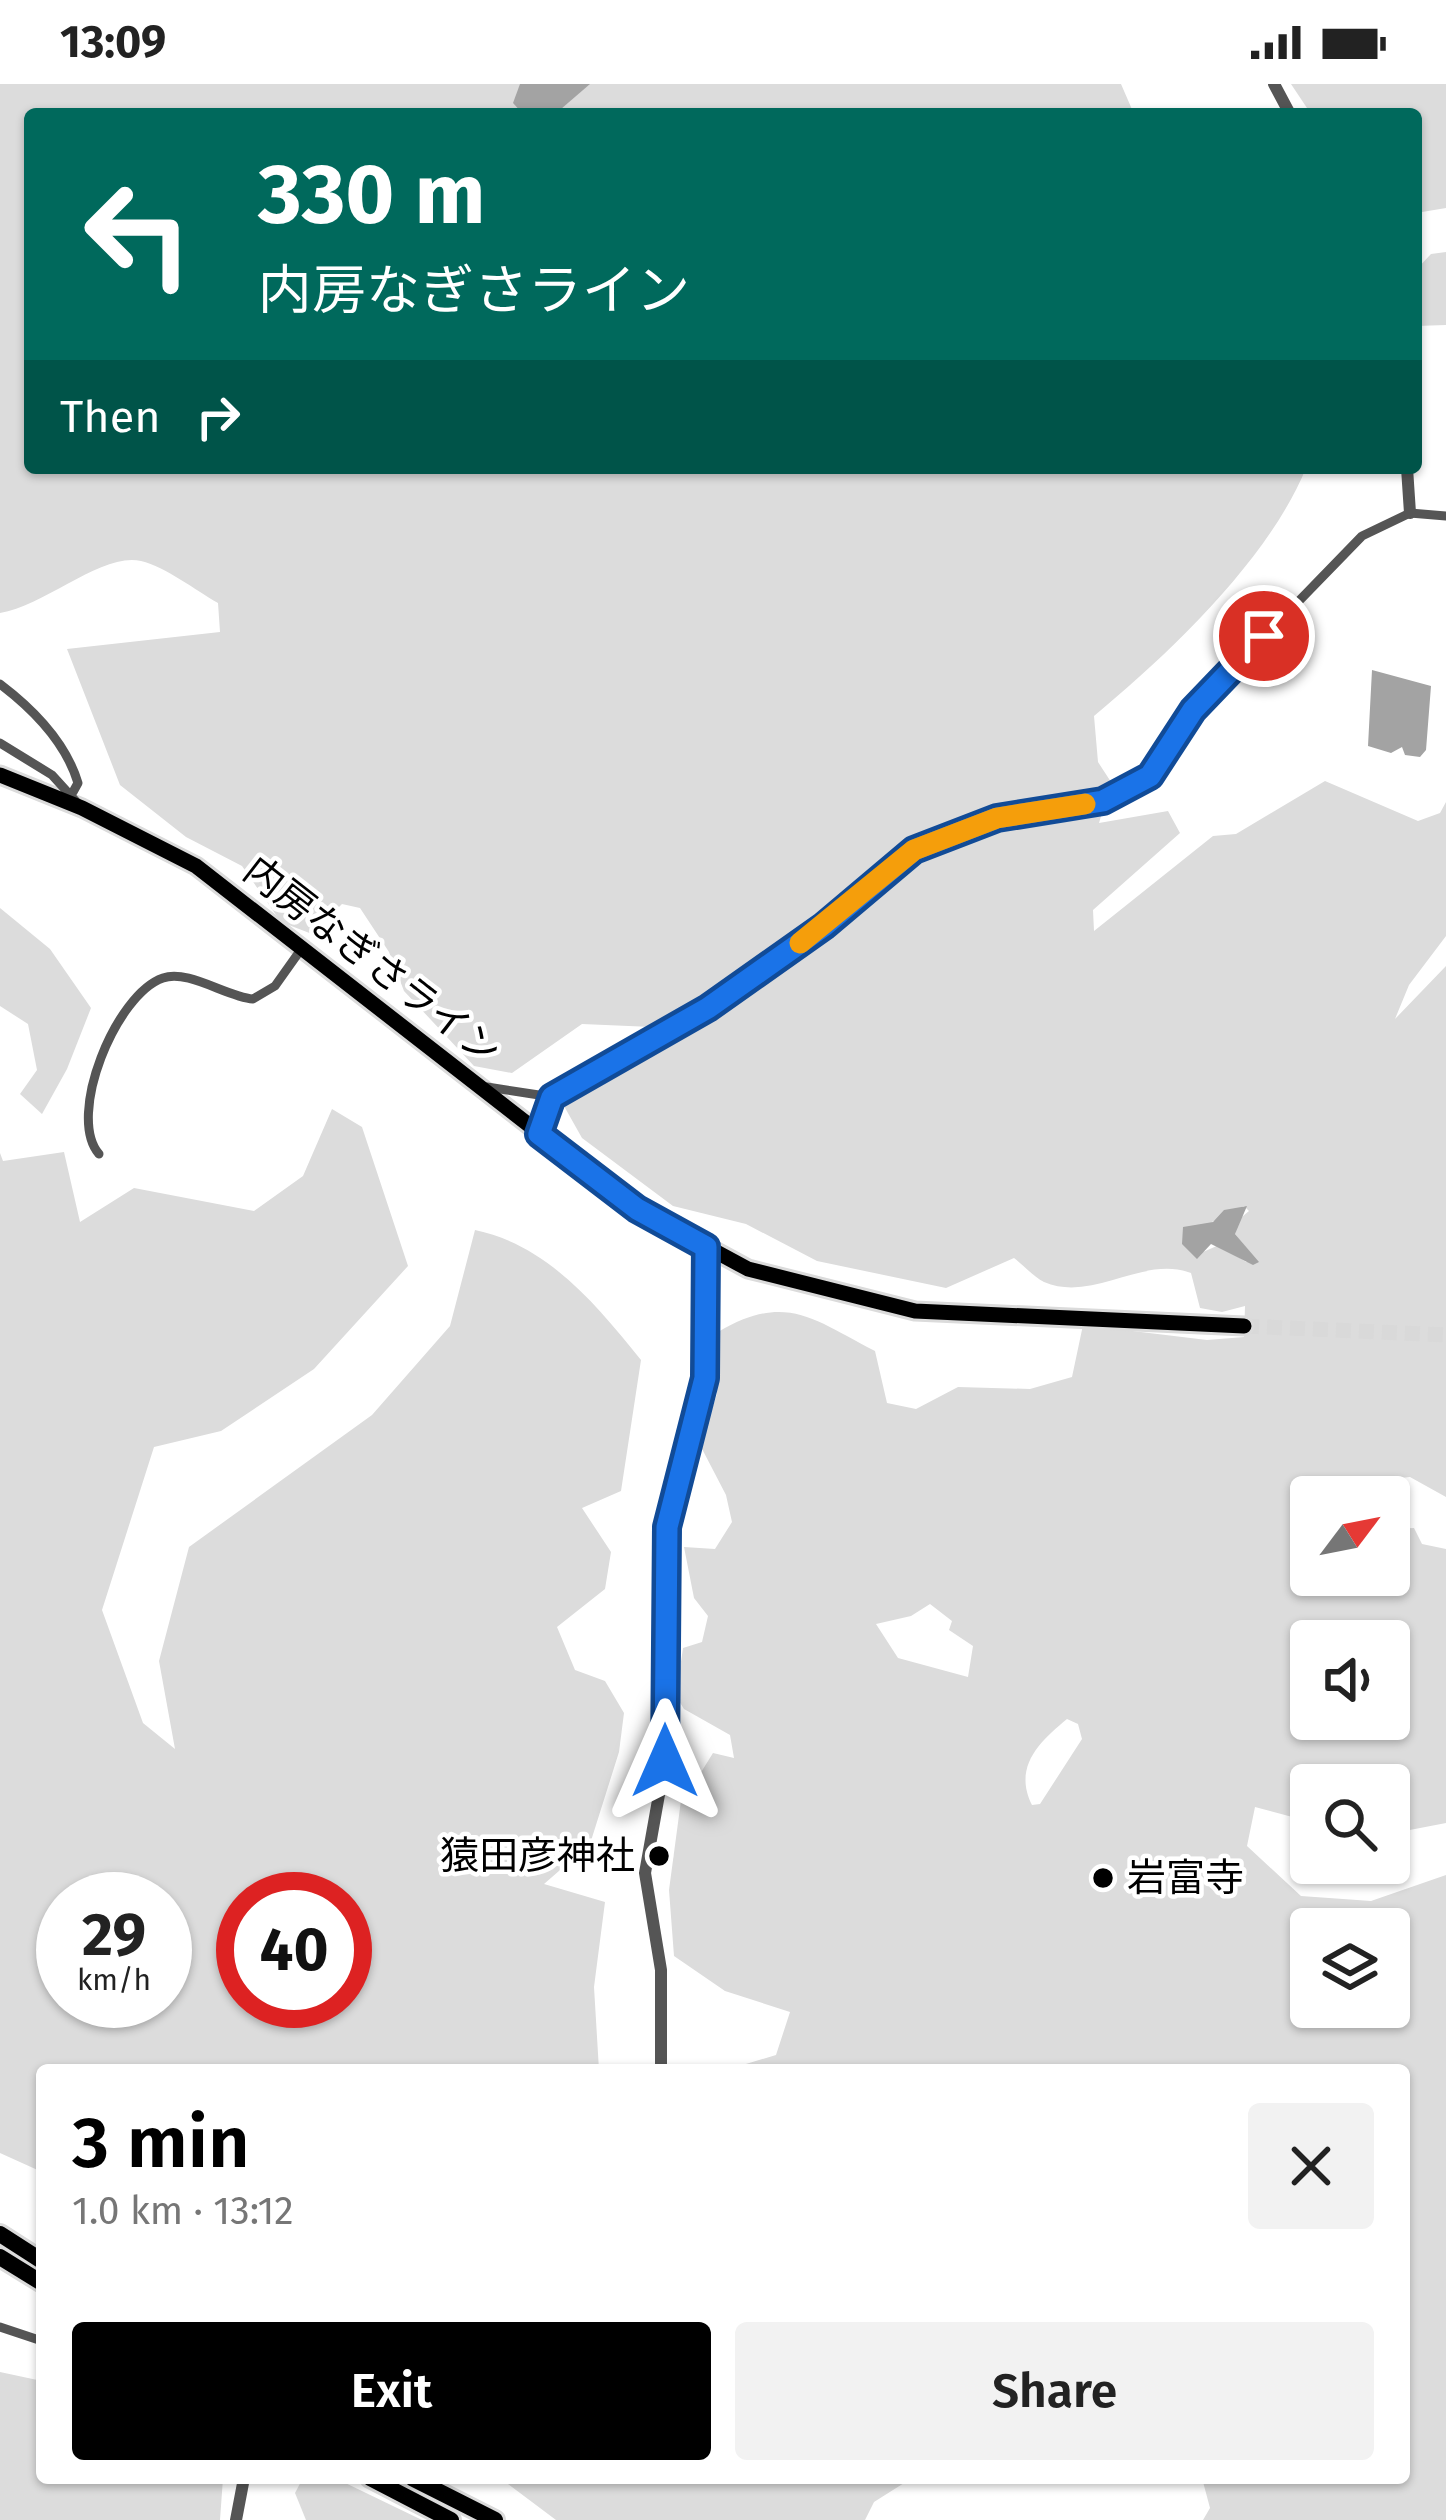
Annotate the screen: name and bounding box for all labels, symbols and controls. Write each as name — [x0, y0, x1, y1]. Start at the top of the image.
text: 13:09 — [60, 15, 166, 69]
text: 330 m — [258, 144, 485, 245]
icon: left — [60, 156, 216, 312]
text: 内房なぎさライン — [258, 259, 690, 323]
icon: right — [185, 384, 251, 450]
text: Then — [60, 390, 161, 444]
pin — [1213, 585, 1315, 687]
icon: arrive — [1231, 603, 1297, 669]
street label: 内房なぎさライン — [235, 847, 509, 1075]
north arrow — [1290, 1476, 1410, 1596]
map controls — [1290, 1476, 1410, 2028]
button: sound — [1290, 1620, 1410, 1740]
position arrow — [602, 1698, 728, 1824]
button: search — [1290, 1764, 1410, 1884]
place label: 猿田彦神社 — [440, 1833, 635, 1879]
marker: 猿田彦神社 — [646, 1843, 672, 1869]
place label: 岩富寺 — [1127, 1855, 1244, 1901]
marker: 岩富寺 — [1090, 1865, 1116, 1891]
speed limit sign: 40 — [216, 1872, 372, 2028]
text: 29 — [82, 1899, 146, 1971]
button: layers — [1290, 1908, 1410, 2028]
text: km/h — [77, 1962, 151, 1998]
text: 3 min — [72, 2100, 250, 2186]
button: close — [1248, 2103, 1374, 2229]
text: 1.0 km · 13:12 — [72, 2188, 294, 2234]
button: Exit — [72, 2322, 711, 2460]
button: Share — [735, 2322, 1374, 2460]

